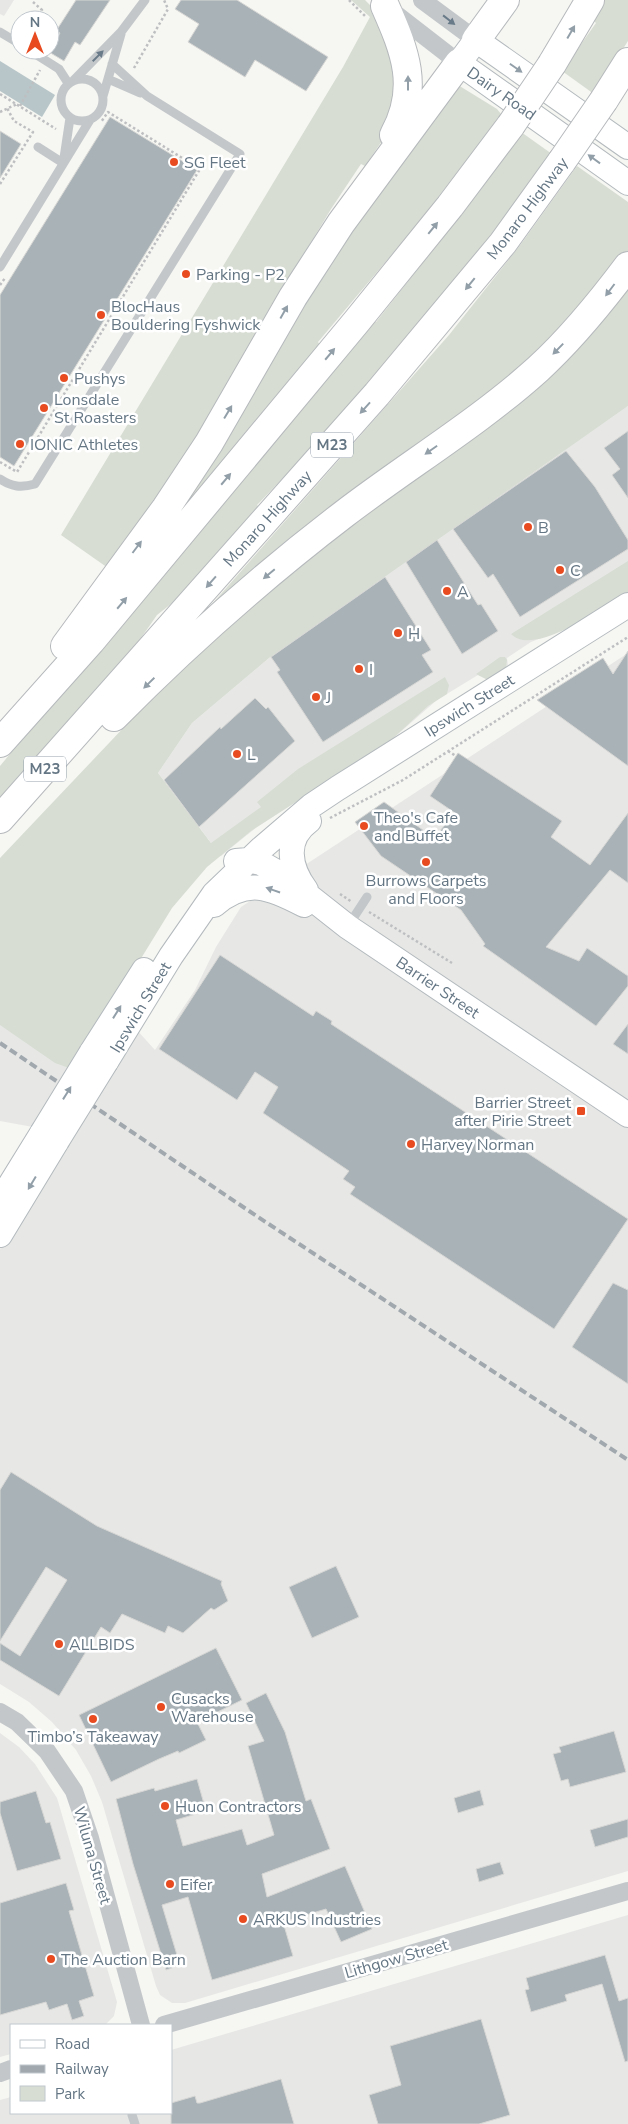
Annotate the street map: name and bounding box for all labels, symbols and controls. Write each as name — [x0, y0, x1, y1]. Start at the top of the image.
north arrow — [10, 10, 60, 60]
text: N — [30, 13, 40, 32]
one-way arrow — [442, 15, 455, 26]
one-way arrow — [567, 25, 575, 39]
one-way arrow — [92, 50, 104, 62]
street label: Dairy Road — [462, 62, 540, 126]
one-way arrow — [509, 63, 523, 73]
one-way arrow — [404, 75, 412, 91]
place label: SG Fleet — [184, 152, 246, 174]
street label: Monaro Highway — [482, 152, 574, 264]
one-way arrow — [588, 154, 601, 164]
marker: SG Fleet — [168, 156, 180, 168]
one-way arrow — [427, 222, 438, 235]
place label: Parking - P2 — [196, 264, 285, 286]
marker: Parking - P2 — [180, 268, 192, 280]
one-way arrow — [464, 277, 475, 290]
one-way arrow — [604, 283, 615, 296]
place label: BlocHaus Bouldering Fyshwick — [111, 296, 261, 336]
one-way arrow — [280, 305, 289, 319]
marker: BlocHaus Bouldering Fyshwick — [95, 309, 107, 321]
one-way arrow — [552, 343, 564, 355]
one-way arrow — [324, 348, 335, 361]
place label: Pushys — [74, 368, 125, 390]
marker: Pushys — [58, 372, 70, 384]
place label: Lonsdale St Roasters — [54, 389, 136, 429]
one-way arrow — [359, 401, 371, 413]
marker: Lonsdale St Roasters — [38, 402, 50, 414]
one-way arrow — [223, 406, 232, 419]
road number: M23 — [311, 432, 353, 458]
place label: IONIC Athletes — [30, 434, 138, 456]
marker: IONIC Athletes — [14, 438, 26, 450]
one-way arrow — [424, 445, 438, 455]
street label: Monaro Highway — [218, 465, 318, 572]
one-way arrow — [220, 472, 231, 485]
place label: B — [538, 517, 549, 539]
marker: B — [522, 521, 534, 533]
one-way arrow — [132, 540, 142, 554]
place label: C — [570, 560, 581, 582]
marker: C — [554, 564, 566, 576]
one-way arrow — [263, 568, 276, 579]
one-way arrow — [205, 575, 216, 588]
place label: A — [457, 581, 469, 603]
marker: A — [441, 585, 453, 597]
one-way arrow — [116, 597, 127, 610]
place label: H — [408, 623, 420, 645]
marker: H — [392, 627, 404, 639]
place label: I — [369, 659, 373, 681]
marker: I — [353, 663, 365, 675]
street label: Ipswich Street — [420, 669, 519, 742]
one-way arrow — [143, 676, 155, 688]
place label: J — [325, 687, 331, 709]
marker: J — [310, 691, 322, 703]
place label: L — [247, 744, 256, 766]
marker: L — [231, 748, 243, 760]
road number: M23 — [24, 756, 66, 782]
place label: Theo's Cafe and Buffet — [374, 807, 458, 847]
marker: Theo's Cafe and Buffet — [358, 820, 370, 832]
marker: Burrows Carpets and Floors — [420, 856, 432, 868]
place label: Burrows Carpets and Floors — [366, 870, 486, 910]
one-way arrow — [265, 886, 280, 893]
street label: Barrier Street — [391, 952, 484, 1024]
street label: Ipswich Street — [105, 958, 177, 1057]
one-way arrow — [113, 1005, 122, 1019]
one-way arrow — [62, 1086, 71, 1100]
place label: Barrier Street after Pirie Street — [454, 1092, 571, 1132]
marker: Barrier Street after Pirie Street — [575, 1105, 587, 1117]
place label: Harvey Norman — [421, 1134, 534, 1156]
marker: Harvey Norman — [405, 1138, 417, 1150]
one-way arrow — [27, 1176, 36, 1189]
place label: ALLBIDS — [69, 1634, 135, 1656]
marker: ALLBIDS — [53, 1638, 65, 1650]
place label: Cusacks Warehouse — [171, 1688, 253, 1728]
marker: Cusacks Warehouse — [155, 1701, 167, 1713]
marker: Timbo’s Takeaway — [87, 1713, 99, 1725]
place label: Timbo’s Takeaway — [27, 1726, 159, 1748]
place label: Huon Contractors — [175, 1796, 301, 1818]
marker: Huon Contractors — [159, 1800, 171, 1812]
street label: Wiluna Street — [68, 1804, 117, 1907]
place label: Eifer — [180, 1874, 213, 1896]
marker: Eifer — [164, 1878, 176, 1890]
place label: ARKUS Industries — [253, 1909, 381, 1931]
marker: ARKUS Industries — [237, 1913, 249, 1925]
street label: Lithgow Street — [342, 1934, 451, 1984]
place label: The Auction Barn — [61, 1949, 186, 1971]
marker: The Auction Barn — [45, 1953, 57, 1965]
legend — [10, 2024, 172, 2114]
text: Road — [55, 2034, 90, 2054]
text: Railway — [55, 2059, 109, 2079]
text: Park — [55, 2084, 85, 2104]

